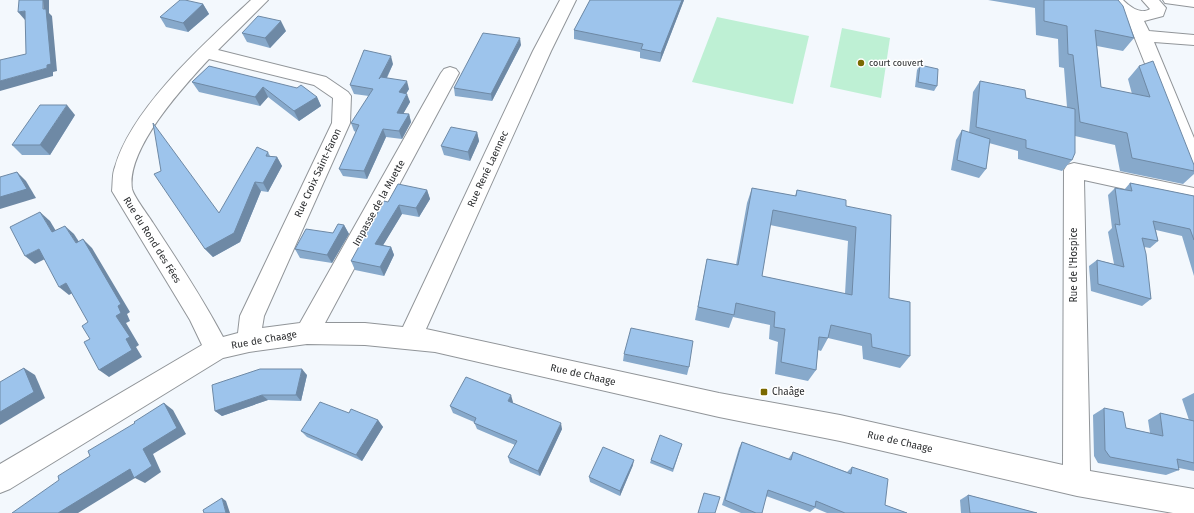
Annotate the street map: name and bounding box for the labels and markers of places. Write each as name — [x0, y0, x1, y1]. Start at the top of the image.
marker: court couvert — [856, 58, 866, 68]
place label: court couvert — [869, 58, 924, 68]
place label: Chaâge — [772, 386, 805, 398]
marker: Chaâge — [759, 387, 769, 397]

